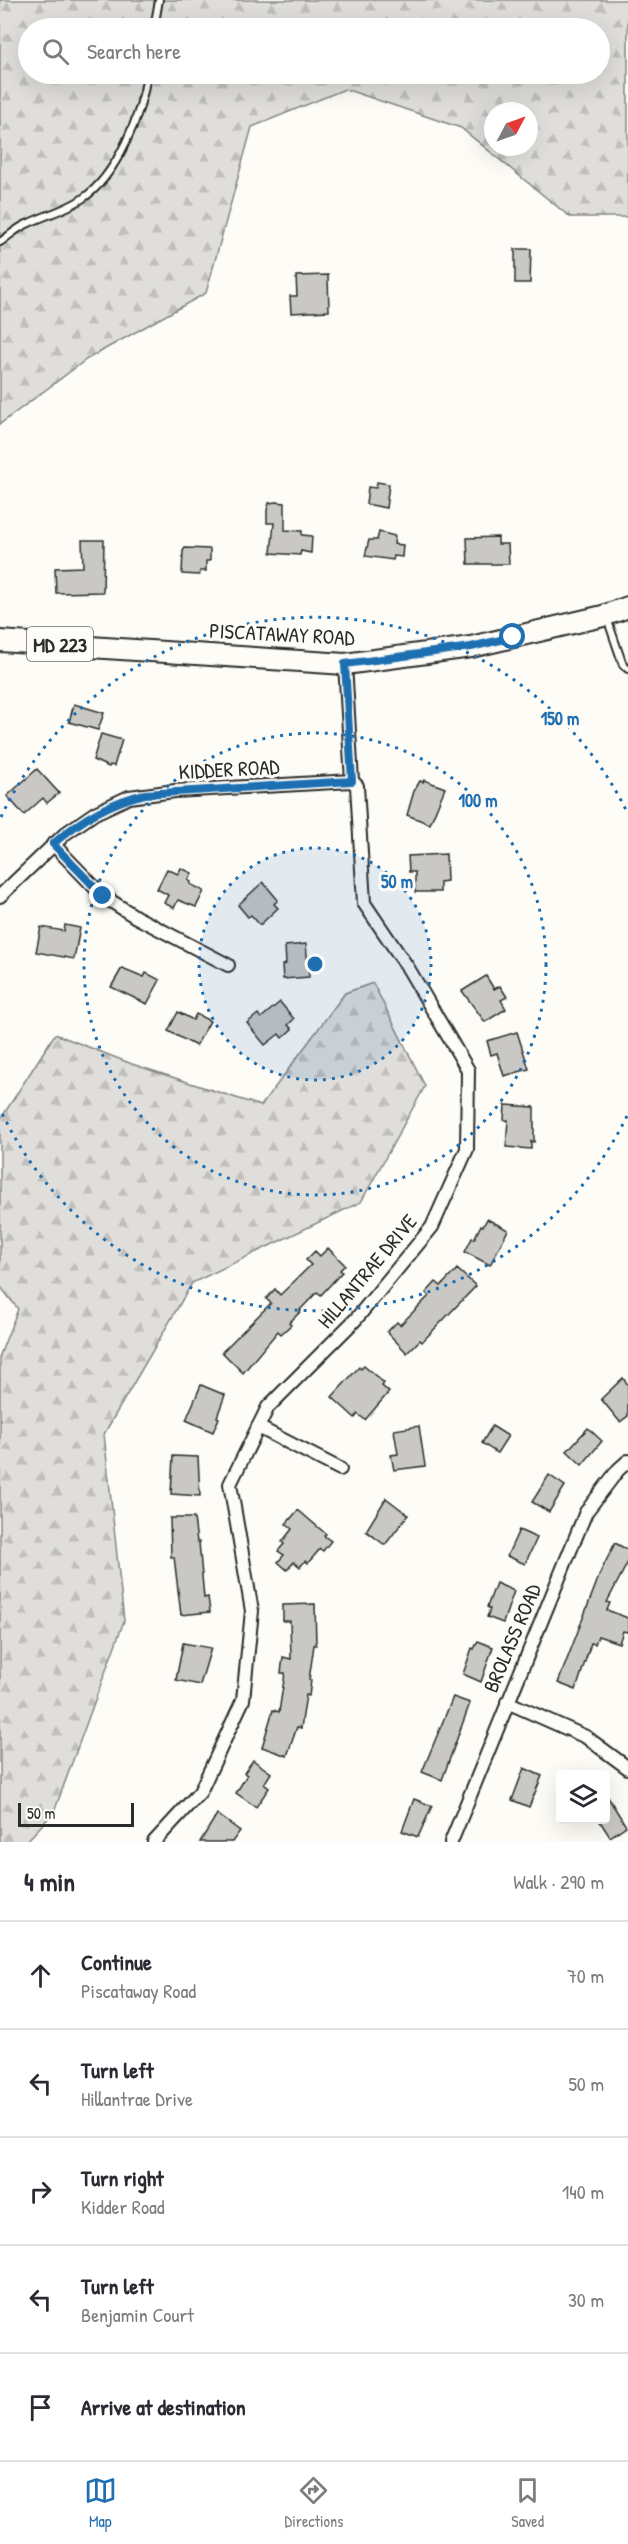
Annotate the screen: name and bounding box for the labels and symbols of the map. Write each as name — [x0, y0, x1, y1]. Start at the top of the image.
north arrow — [484, 102, 538, 156]
street label: PISCATAWAY ROAD — [209, 616, 355, 652]
route start — [499, 623, 525, 649]
road number: MD 223 — [27, 627, 93, 661]
text: 150 m — [541, 706, 579, 731]
street label: KIDDER ROAD — [178, 752, 280, 786]
text: 100 m — [458, 788, 498, 813]
text: 50 m — [381, 869, 413, 894]
route end — [89, 882, 115, 908]
centre of rings — [305, 954, 325, 974]
street label: HILLANTRAE DRIVE — [311, 1208, 423, 1334]
street label: BROLASS ROAD — [476, 1579, 548, 1697]
scale bar — [18, 1800, 134, 1828]

